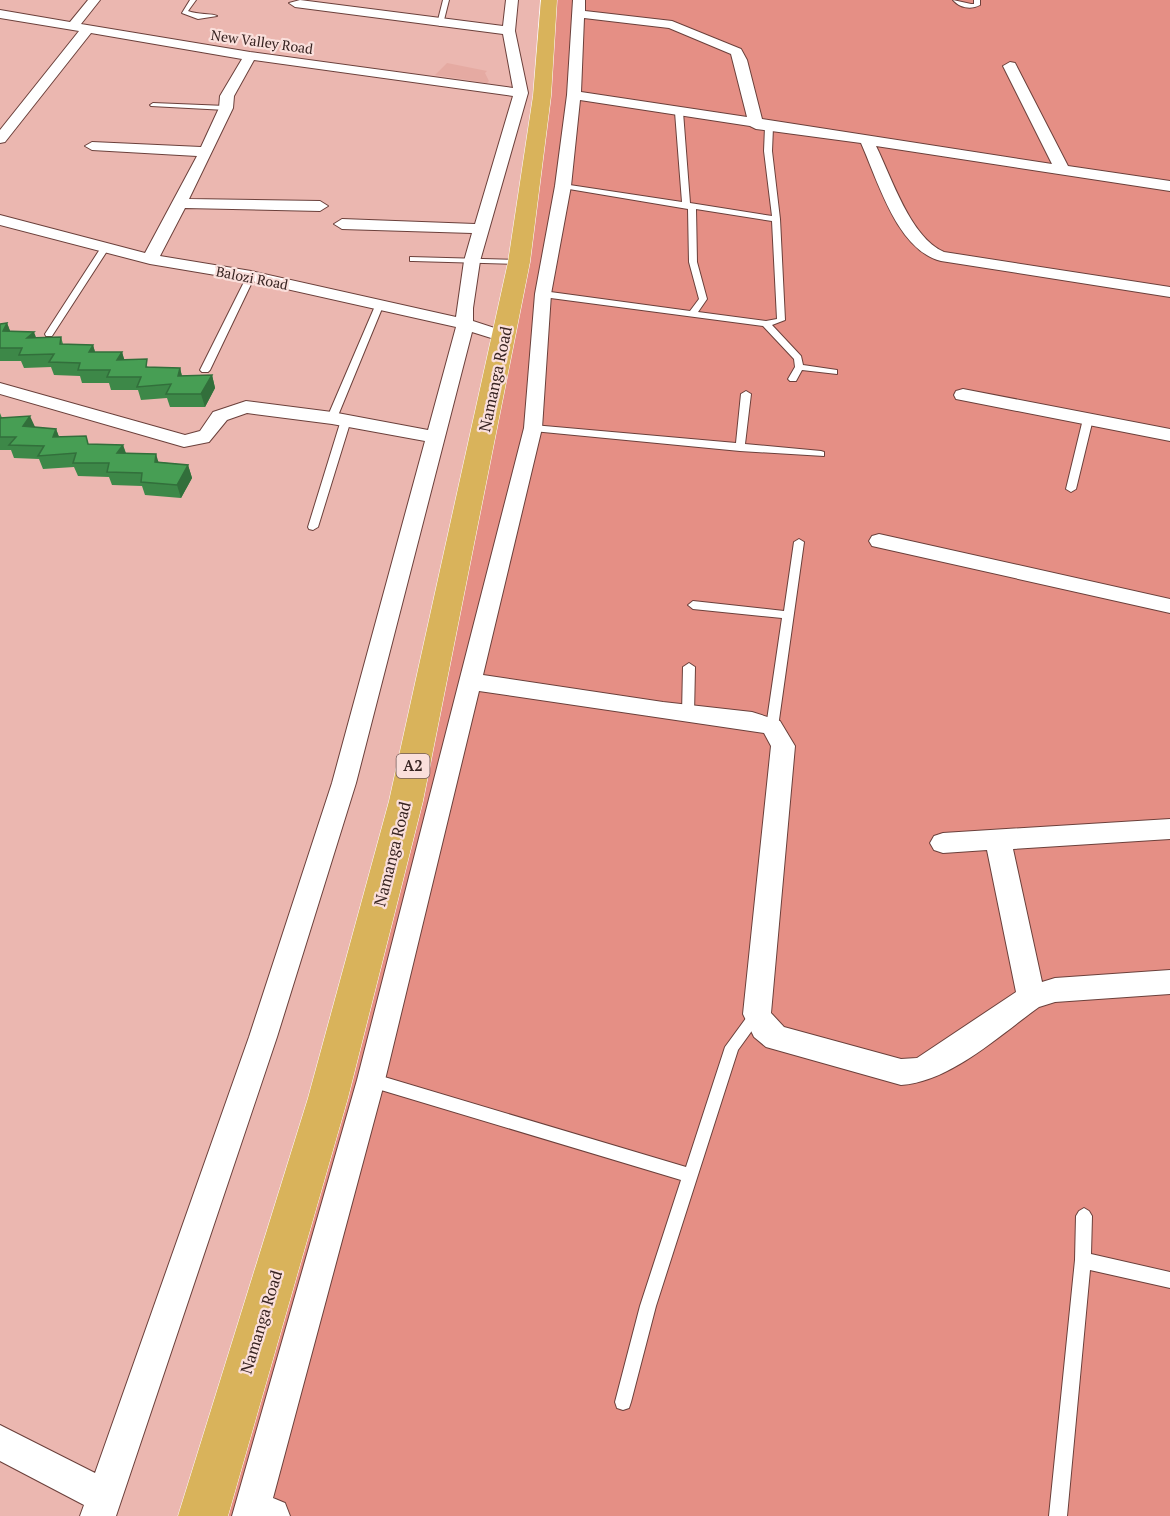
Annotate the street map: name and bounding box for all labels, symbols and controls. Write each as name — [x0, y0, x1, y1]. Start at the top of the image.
street label: New Valley Road — [210, 25, 315, 58]
street label: Balozi Road — [214, 261, 290, 294]
street label: Namanga Road — [473, 324, 517, 434]
road number: A2 — [396, 754, 430, 778]
street label: Namanga Road — [368, 799, 416, 909]
street label: Namanga Road — [235, 1267, 287, 1377]

